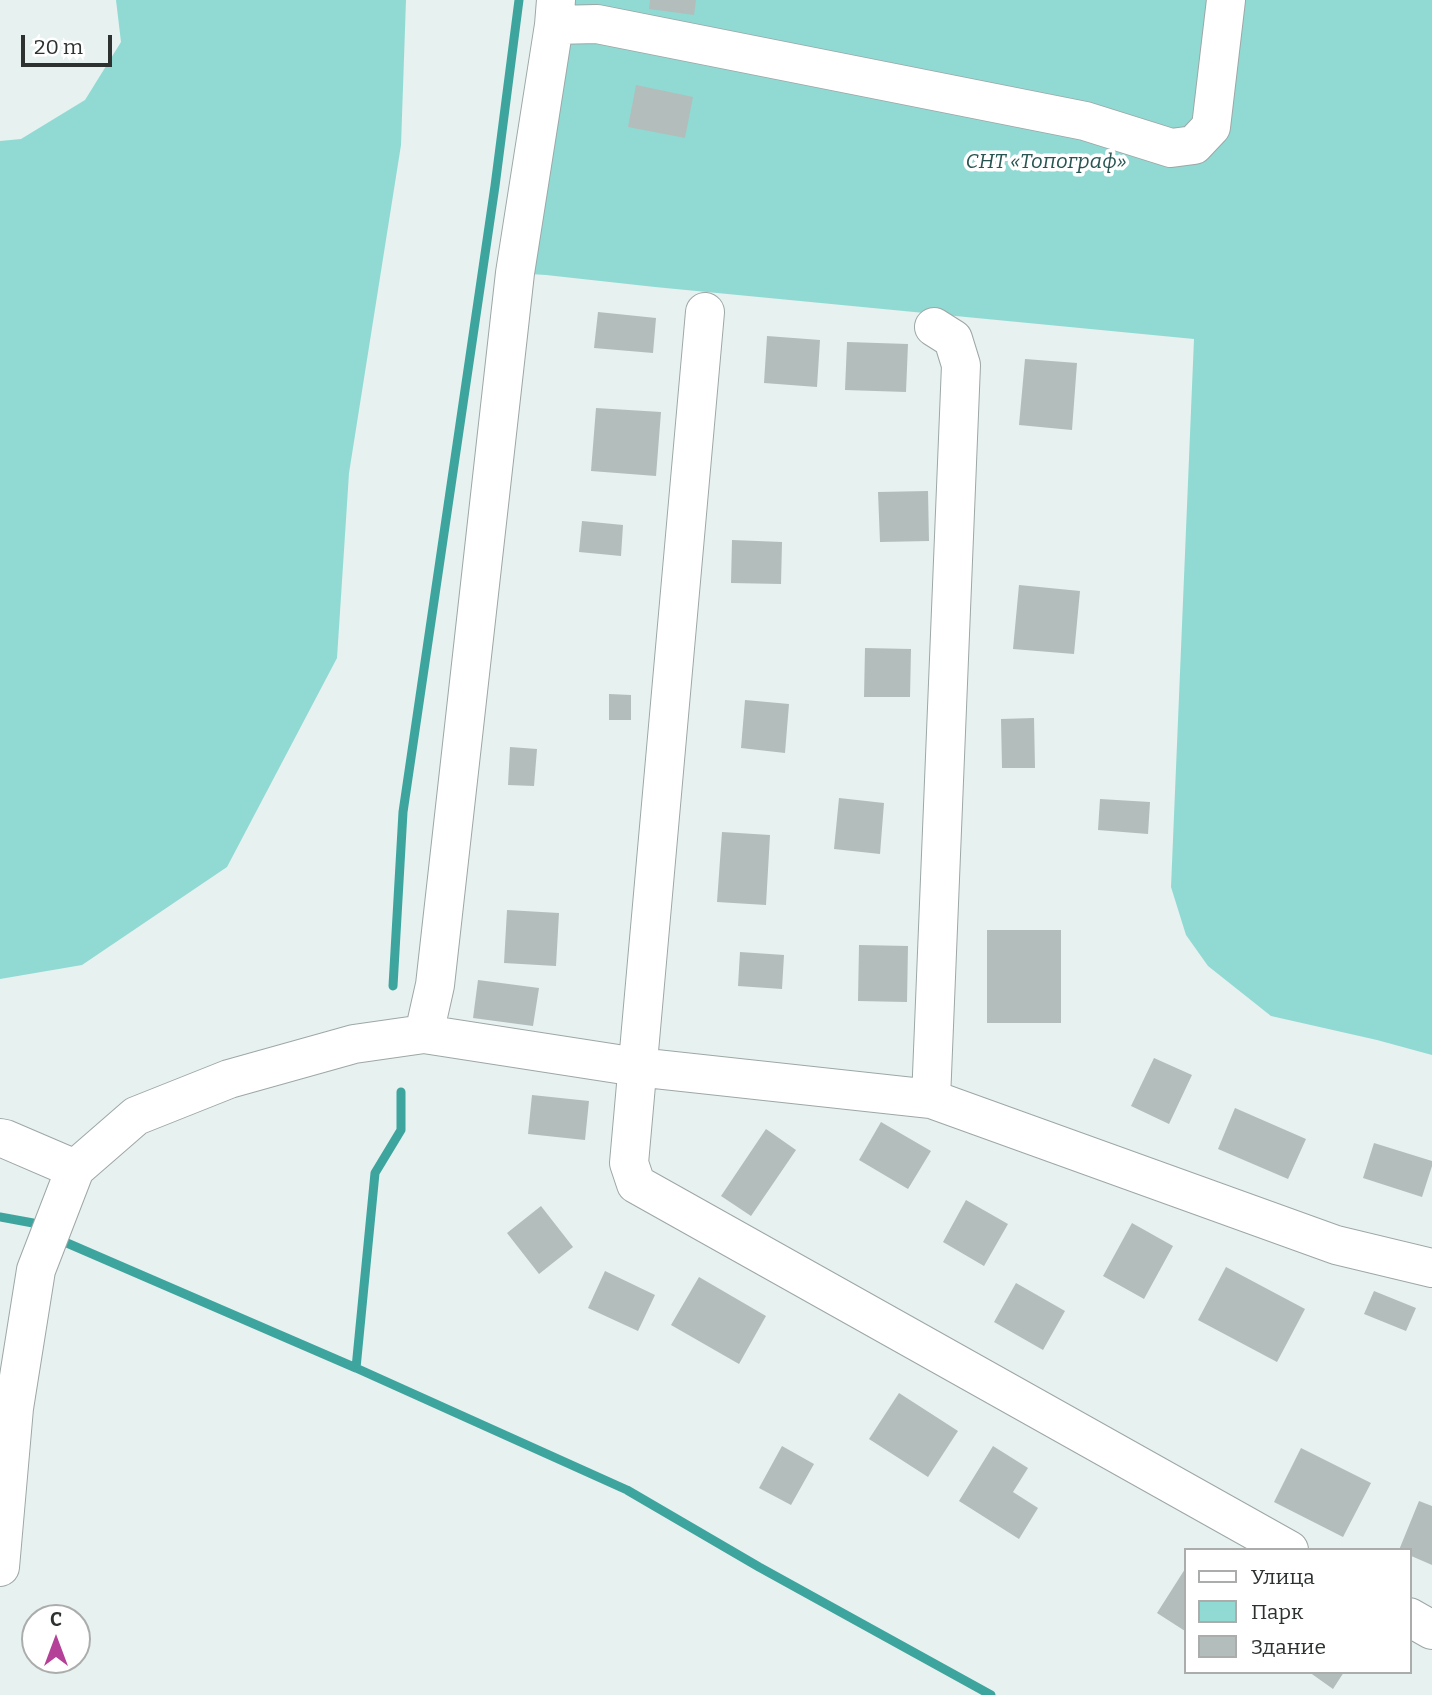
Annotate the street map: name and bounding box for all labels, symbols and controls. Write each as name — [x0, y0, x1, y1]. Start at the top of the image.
scale bar — [24, 21, 116, 65]
text: 20 m — [34, 34, 83, 60]
park label: СНТ «Топограф» — [965, 149, 1127, 175]
legend — [1184, 1548, 1411, 1674]
text: Улица — [1251, 1564, 1315, 1590]
text: Парк — [1251, 1599, 1303, 1625]
north arrow — [21, 1604, 91, 1674]
text: С — [50, 1608, 62, 1631]
text: Здание — [1251, 1634, 1326, 1660]

